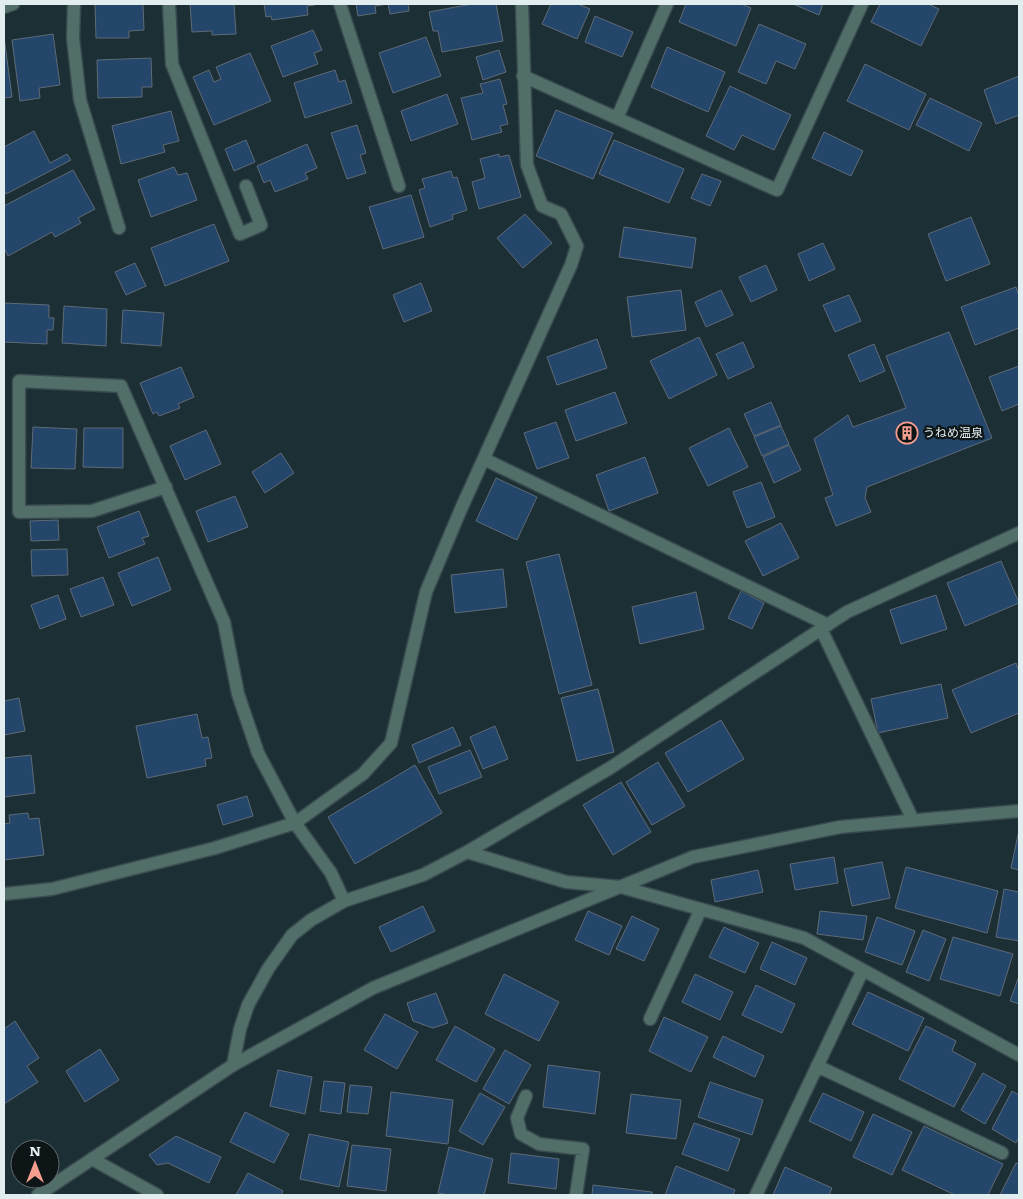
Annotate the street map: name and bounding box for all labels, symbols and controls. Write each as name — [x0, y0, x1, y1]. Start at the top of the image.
building icon: うねめ温泉 — [895, 421, 919, 445]
place label: うねめ温泉 — [923, 423, 983, 441]
north arrow — [10, 1139, 60, 1189]
text: N — [29, 1140, 41, 1160]

